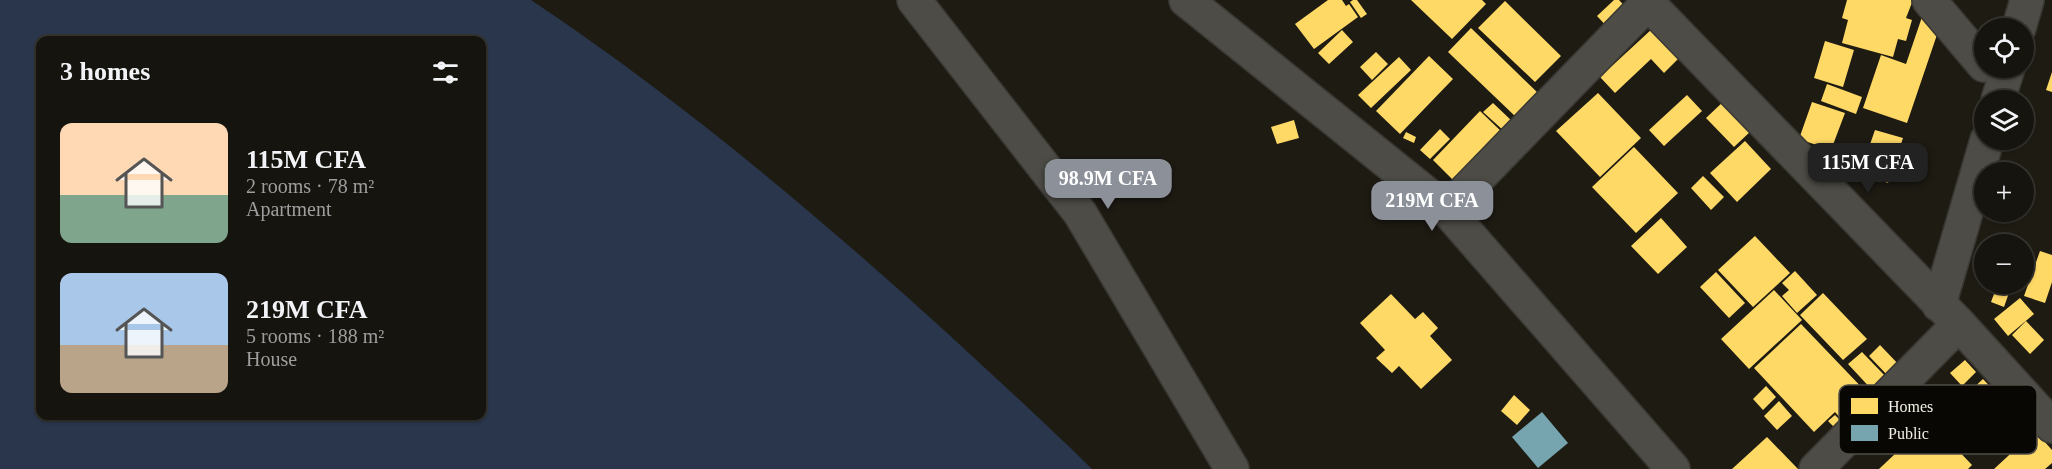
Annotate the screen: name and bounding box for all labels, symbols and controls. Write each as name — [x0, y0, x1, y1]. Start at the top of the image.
map controls — [1974, 18, 2034, 294]
button: locate — [1974, 18, 2034, 78]
icon: filters — [429, 56, 462, 89]
text: 3 homes — [60, 57, 150, 86]
button: layers — [1974, 90, 2034, 150]
pin: 115M CFA — [1806, 143, 1930, 194]
text: 115M CFA — [246, 145, 366, 174]
icon: home — [108, 147, 180, 219]
text: 115M CFA — [1822, 151, 1914, 173]
pin: 98.9M CFA — [1039, 159, 1177, 210]
button: + — [1974, 162, 2034, 222]
text: 98.9M CFA — [1059, 167, 1157, 189]
text: 2 rooms · 78 m² — [246, 175, 374, 197]
pin: 219M CFA — [1370, 181, 1494, 232]
text: 219M CFA — [1385, 189, 1479, 211]
text: Apartment — [246, 198, 332, 220]
button: − — [1974, 234, 2034, 294]
text: 219M CFA — [246, 295, 368, 324]
icon: home — [108, 297, 180, 369]
text: 5 rooms · 188 m² — [246, 325, 384, 347]
text: House — [246, 348, 297, 370]
legend — [1839, 385, 2037, 454]
text: Homes — [1888, 398, 1933, 415]
text: Public — [1888, 425, 1929, 442]

